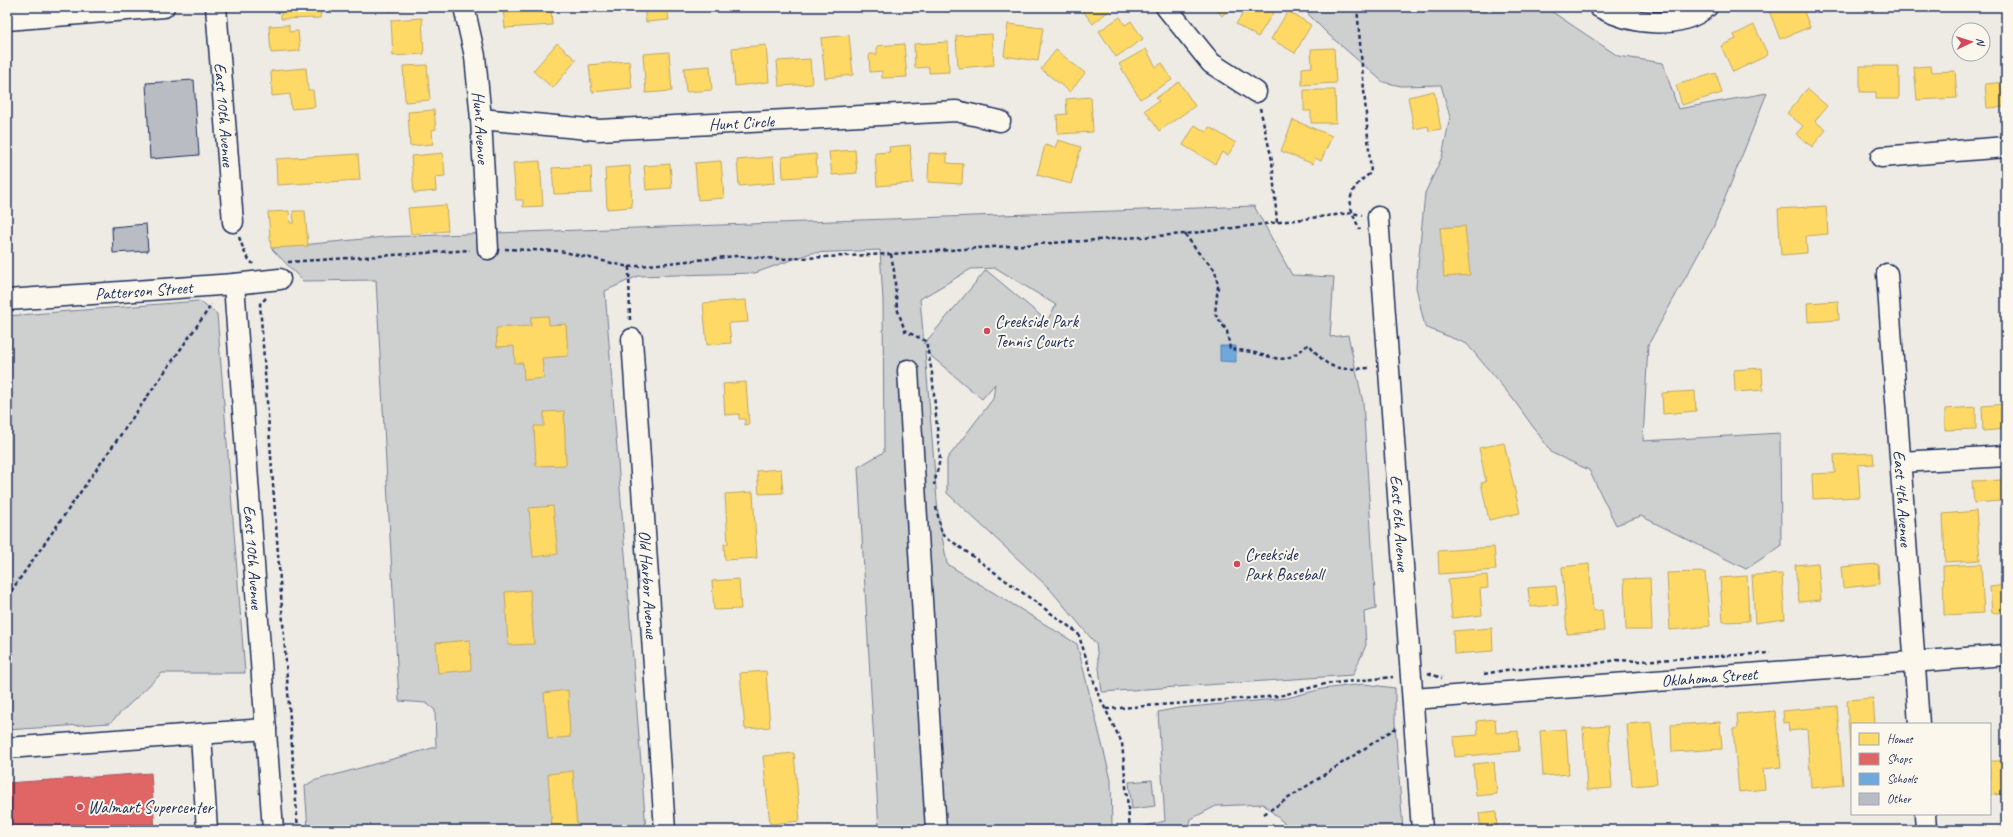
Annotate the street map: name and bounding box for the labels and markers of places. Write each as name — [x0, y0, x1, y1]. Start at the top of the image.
place label: Creekside Park Tennis Courts — [995, 311, 1080, 352]
marker: Creekside Park Tennis Courts — [982, 326, 992, 336]
place label: Creekside Park Baseball — [1245, 544, 1326, 585]
marker: Creekside Park Baseball — [1232, 559, 1242, 569]
place label: Walmart Supercenter — [88, 797, 215, 818]
marker: Walmart Supercenter — [75, 802, 85, 812]

